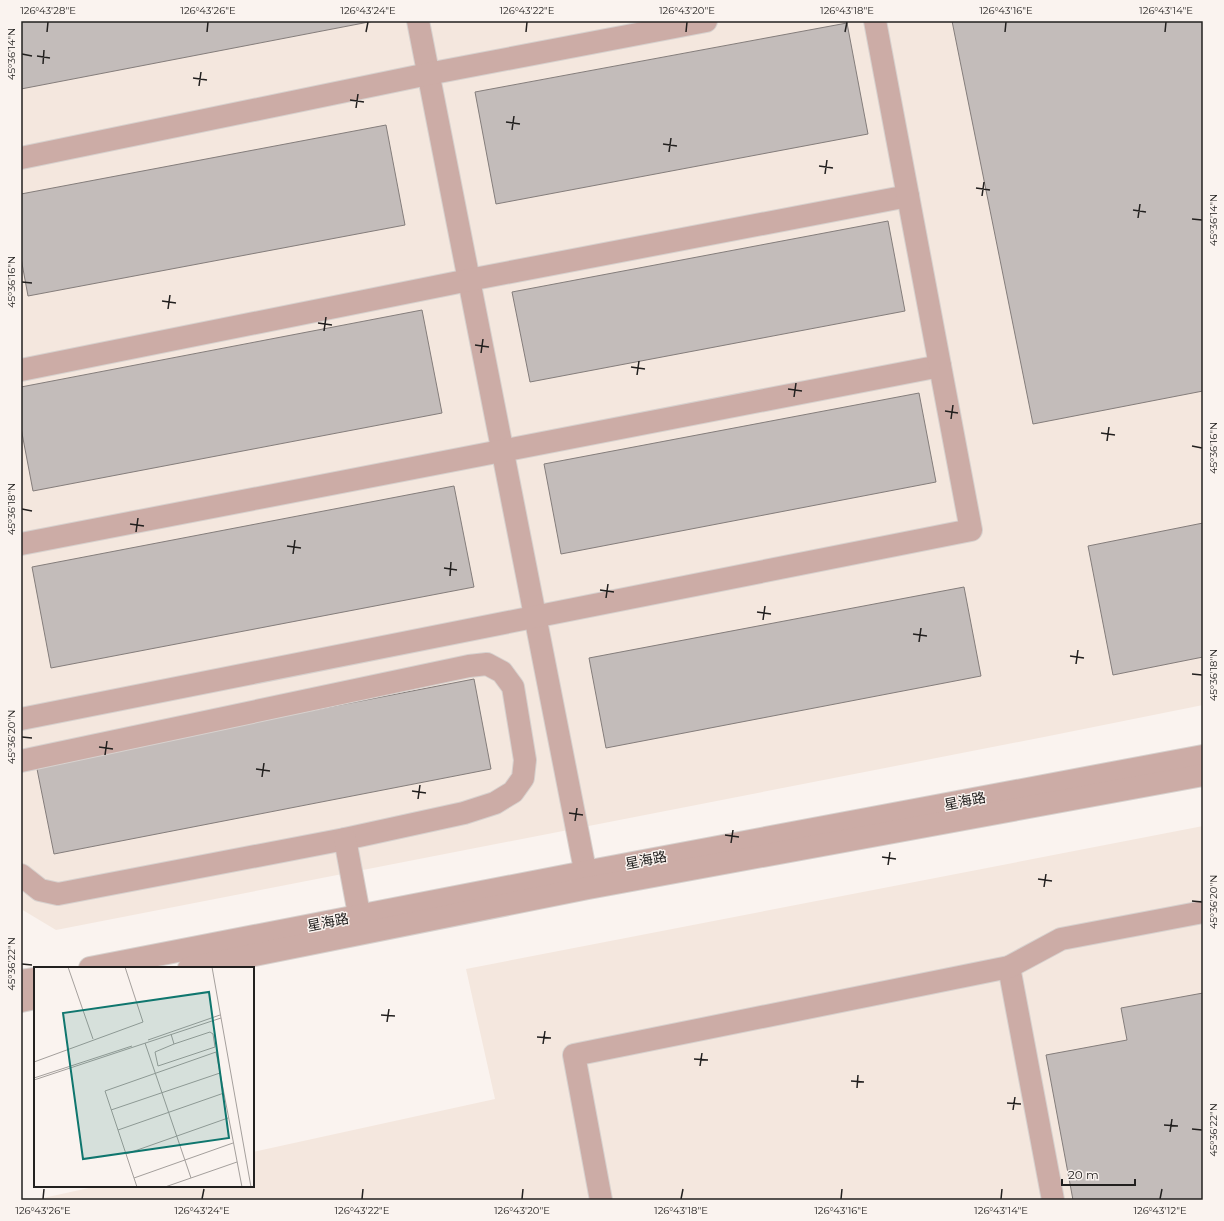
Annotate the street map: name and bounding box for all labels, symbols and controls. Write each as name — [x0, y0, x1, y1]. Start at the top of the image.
text: 126°43'28"E — [20, 4, 76, 17]
text: 126°43'26"E — [180, 4, 236, 17]
text: 126°43'24"E — [340, 4, 396, 17]
text: 126°43'22"E — [500, 4, 555, 17]
text: 126°43'20"E — [659, 4, 715, 17]
text: 126°43'18"E — [820, 4, 874, 17]
text: 126°43'16"E — [979, 4, 1033, 17]
text: 126°43'14"E — [1139, 4, 1193, 17]
text: 45°36'14"N — [5, 28, 18, 80]
text: 45°36'14"N — [1207, 194, 1220, 246]
text: 45°36'16"N — [5, 256, 18, 308]
text: 45°36'16"N — [1207, 422, 1220, 474]
text: 45°36'18"N — [5, 483, 18, 535]
text: 45°36'18"N — [1207, 649, 1220, 701]
text: 45°36'20"N — [5, 710, 18, 764]
street label: 星海路 — [943, 788, 987, 814]
street label: 星海路 — [624, 847, 668, 873]
text: 45°36'20"N — [1207, 875, 1220, 929]
street label: 星海路 — [306, 909, 350, 935]
text: 45°36'22"N — [5, 937, 18, 991]
inset map — [34, 967, 254, 1187]
text: 45°36'22"N — [1207, 1103, 1220, 1157]
scale bar — [1062, 1161, 1135, 1187]
text: 20 m — [1068, 1167, 1099, 1182]
text: 126°43'26"E — [15, 1204, 71, 1217]
text: 126°43'24"E — [174, 1204, 230, 1217]
text: 126°43'22"E — [335, 1204, 390, 1217]
text: 126°43'20"E — [494, 1204, 550, 1217]
text: 126°43'18"E — [654, 1204, 708, 1217]
text: 126°43'16"E — [814, 1204, 868, 1217]
text: 126°43'14"E — [974, 1204, 1028, 1217]
text: 126°43'12"E — [1133, 1204, 1187, 1217]

